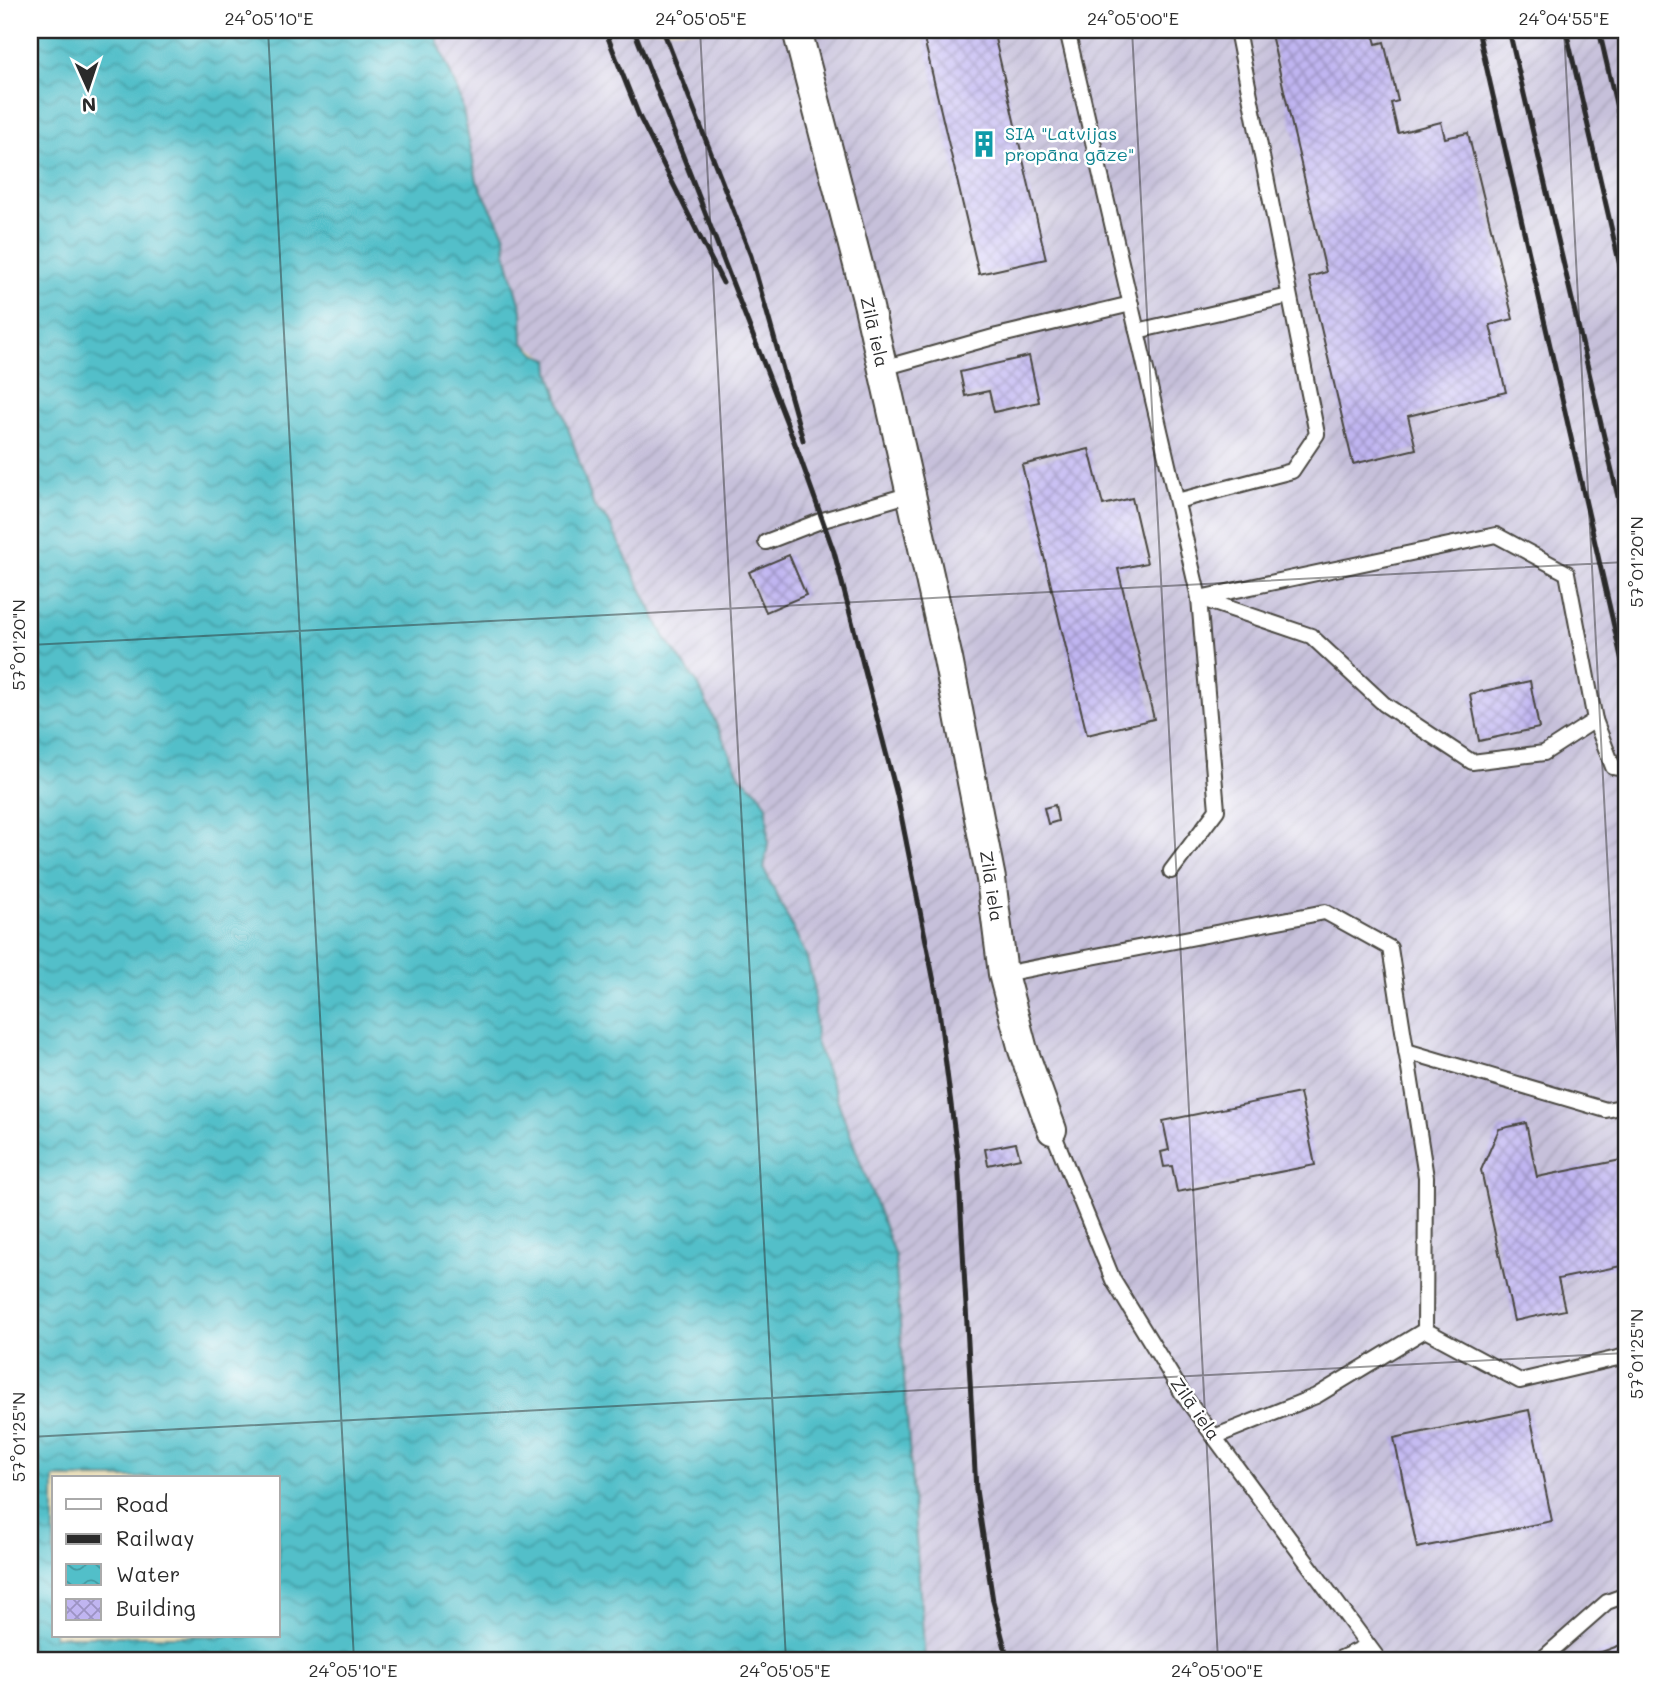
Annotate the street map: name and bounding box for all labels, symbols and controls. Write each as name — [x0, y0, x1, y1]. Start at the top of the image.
text: 24°05'10"E — [225, 6, 313, 30]
text: 24°05'05"E — [655, 6, 747, 30]
text: 24°05'00"E — [1087, 6, 1179, 30]
text: 24°04'55"E — [1519, 6, 1609, 30]
north arrow — [52, 52, 122, 122]
text: N — [81, 93, 97, 118]
place label: SIA "Latvijas propāna gāze" — [1005, 121, 1134, 166]
building icon: SIA "Latvijas propāna gāze" — [969, 129, 999, 159]
street label: Zilā iela — [855, 294, 895, 369]
text: 57°01'20"N — [1624, 516, 1648, 608]
text: 57°01'20"N — [6, 599, 30, 691]
street label: Zilā iela — [975, 849, 1009, 923]
text: 57°01'25"N — [1624, 1309, 1648, 1399]
street label: Zilā iela — [1165, 1372, 1226, 1445]
text: 57°01'25"N — [6, 1392, 30, 1482]
legend — [52, 1476, 280, 1638]
text: Road — [116, 1490, 168, 1517]
text: Railway — [116, 1524, 195, 1551]
text: Water — [116, 1560, 180, 1587]
text: Building — [116, 1594, 196, 1621]
text: 24°05'10"E — [309, 1658, 397, 1682]
text: 24°05'05"E — [739, 1658, 831, 1682]
text: 24°05'00"E — [1171, 1658, 1263, 1682]

